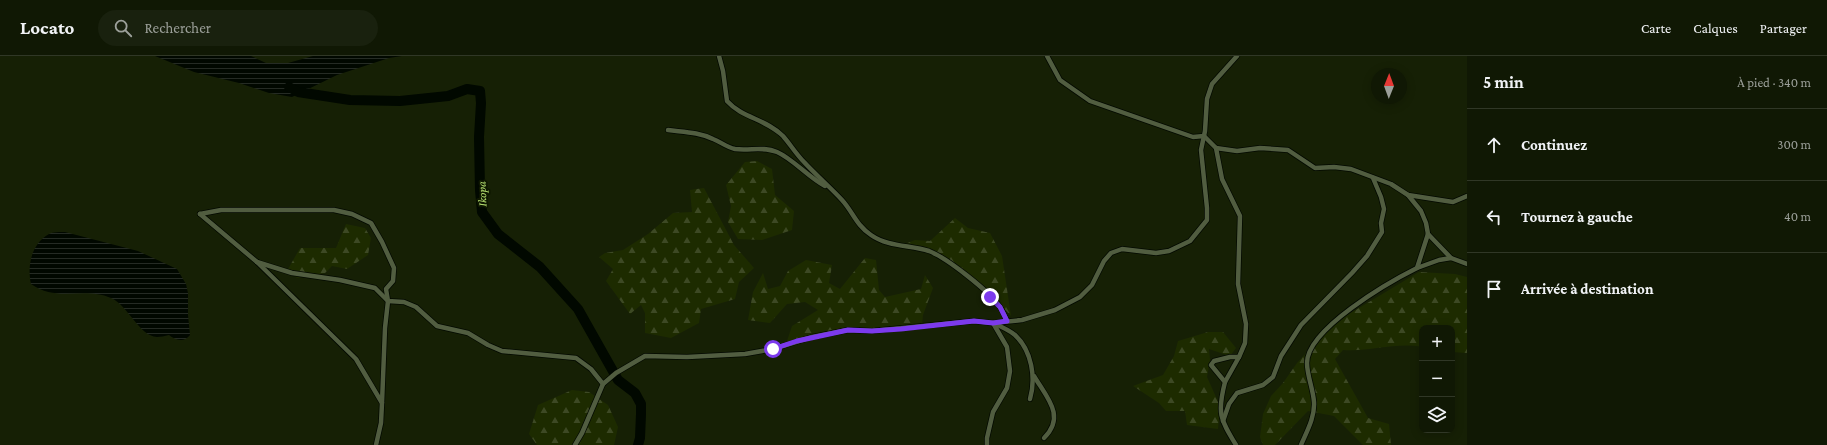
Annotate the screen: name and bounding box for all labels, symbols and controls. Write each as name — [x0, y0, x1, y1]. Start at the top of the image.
search box — [98, 10, 378, 46]
text: Locato — [20, 17, 74, 38]
icon: search — [112, 17, 134, 39]
text: Rechercher — [144, 20, 211, 36]
text: Carte — [1641, 20, 1671, 36]
text: Calques — [1693, 20, 1738, 36]
text: Partager — [1760, 20, 1807, 36]
north arrow — [1371, 68, 1407, 104]
text: 5 min — [1483, 73, 1524, 92]
text: À pied · 340 m — [1737, 75, 1811, 90]
icon: ahead — [1483, 134, 1505, 156]
text: Continuez — [1521, 137, 1587, 153]
text: 300 m — [1777, 137, 1811, 152]
water label: Ikopa — [475, 181, 489, 207]
icon: left — [1483, 206, 1505, 228]
text: Tournez à gauche — [1521, 209, 1633, 225]
text: 40 m — [1784, 209, 1811, 224]
icon: arrive — [1483, 278, 1505, 300]
text: Arrivée à destination — [1521, 281, 1654, 297]
route end — [981, 288, 999, 306]
map controls — [1419, 325, 1455, 433]
button: + — [1419, 325, 1455, 361]
route start — [764, 340, 782, 358]
button: − — [1419, 361, 1455, 397]
button: layers — [1419, 397, 1455, 433]

